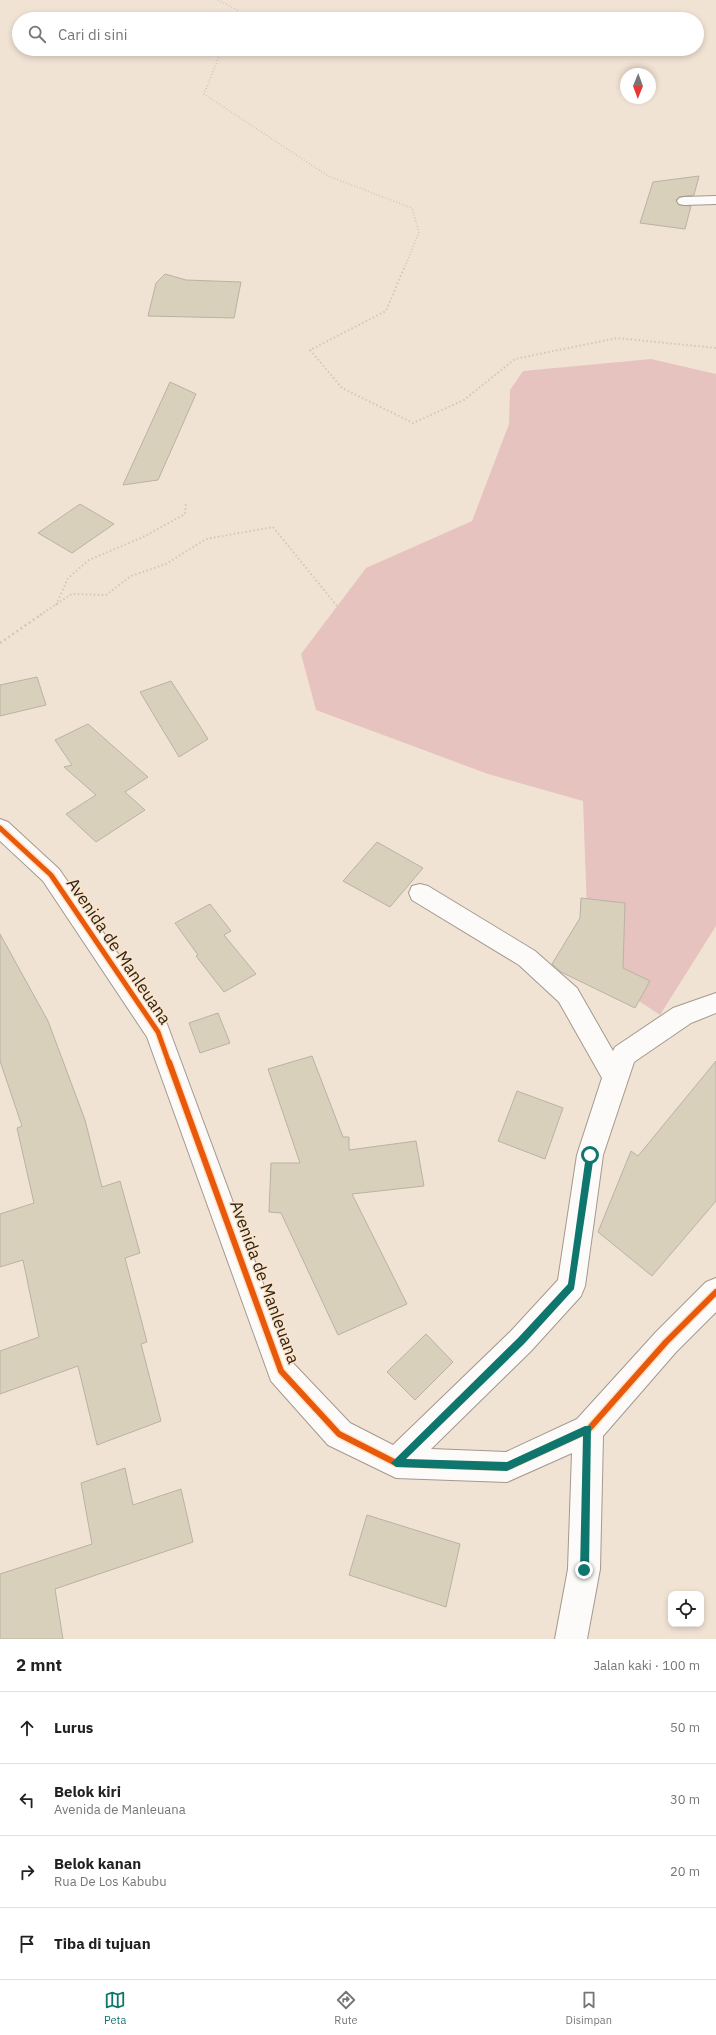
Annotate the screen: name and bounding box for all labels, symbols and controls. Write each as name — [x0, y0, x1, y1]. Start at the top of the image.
search box — [12, 12, 704, 56]
icon: search — [26, 23, 48, 45]
text: Cari di sini — [58, 25, 127, 44]
north arrow — [620, 68, 656, 104]
street label: Avenida de Manleuana — [62, 873, 176, 1029]
route start — [581, 1146, 599, 1164]
street label: Avenida de Manleuana — [225, 1197, 305, 1367]
route end — [575, 1561, 593, 1579]
map controls — [668, 1591, 704, 1627]
button: locate — [668, 1591, 704, 1627]
text: 2 mnt — [16, 1654, 62, 1676]
text: Jalan kaki · 100 m — [593, 1657, 700, 1674]
icon: ahead — [16, 1717, 38, 1739]
text: Lurus — [54, 1718, 93, 1737]
text: 50 m — [670, 1719, 700, 1736]
text: Belok kiri — [54, 1782, 121, 1801]
icon: left — [16, 1789, 38, 1811]
text: 30 m — [670, 1791, 700, 1808]
text: Avenida de Manleuana — [54, 1801, 186, 1818]
text: Belok kanan — [54, 1854, 141, 1873]
icon: right — [16, 1861, 38, 1883]
text: 20 m — [670, 1863, 700, 1880]
text: Rua De Los Kabubu — [54, 1873, 167, 1890]
icon: arrive — [16, 1933, 38, 1955]
text: Tiba di tujuan — [54, 1934, 151, 1953]
tab: Peta — [104, 1989, 126, 2027]
tab: Rute — [334, 1989, 358, 2027]
tab: Disimpan — [566, 1989, 612, 2027]

